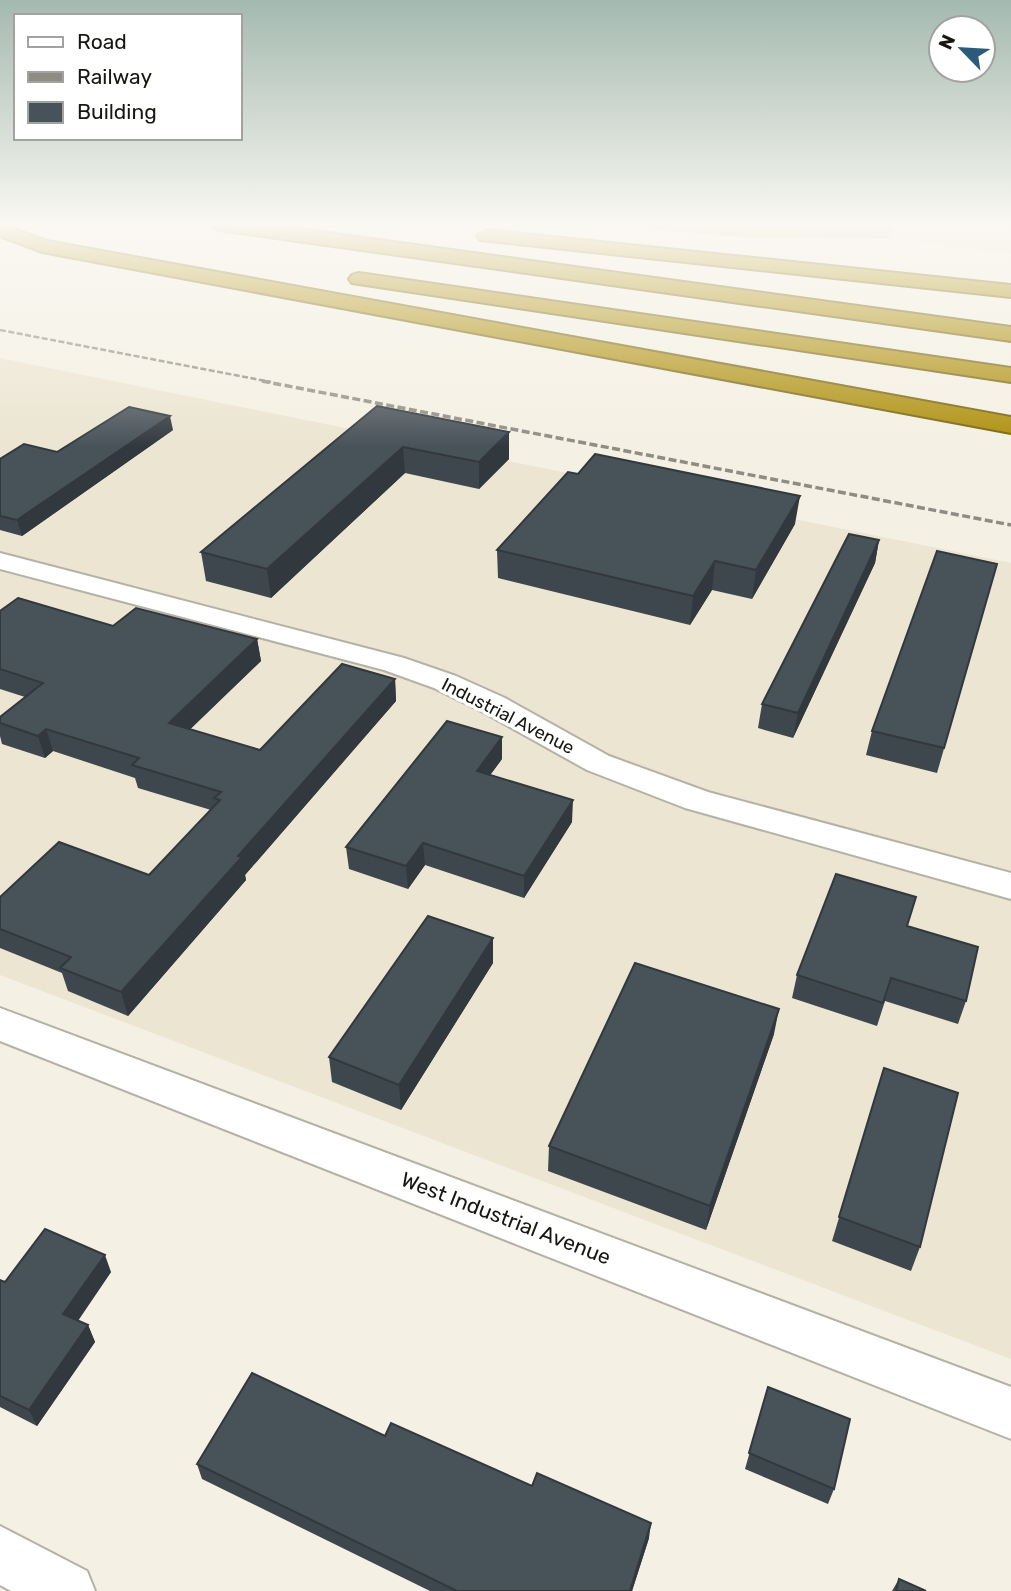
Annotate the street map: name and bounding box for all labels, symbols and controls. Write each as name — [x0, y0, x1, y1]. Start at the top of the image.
legend — [14, 14, 242, 140]
north arrow — [927, 14, 997, 84]
text: Road — [77, 29, 127, 54]
text: N — [934, 31, 960, 53]
text: Railway — [77, 64, 152, 89]
text: Building — [77, 99, 157, 124]
street label: Industrial Avenue — [438, 673, 578, 759]
street label: West Industrial Avenue — [398, 1166, 614, 1270]

